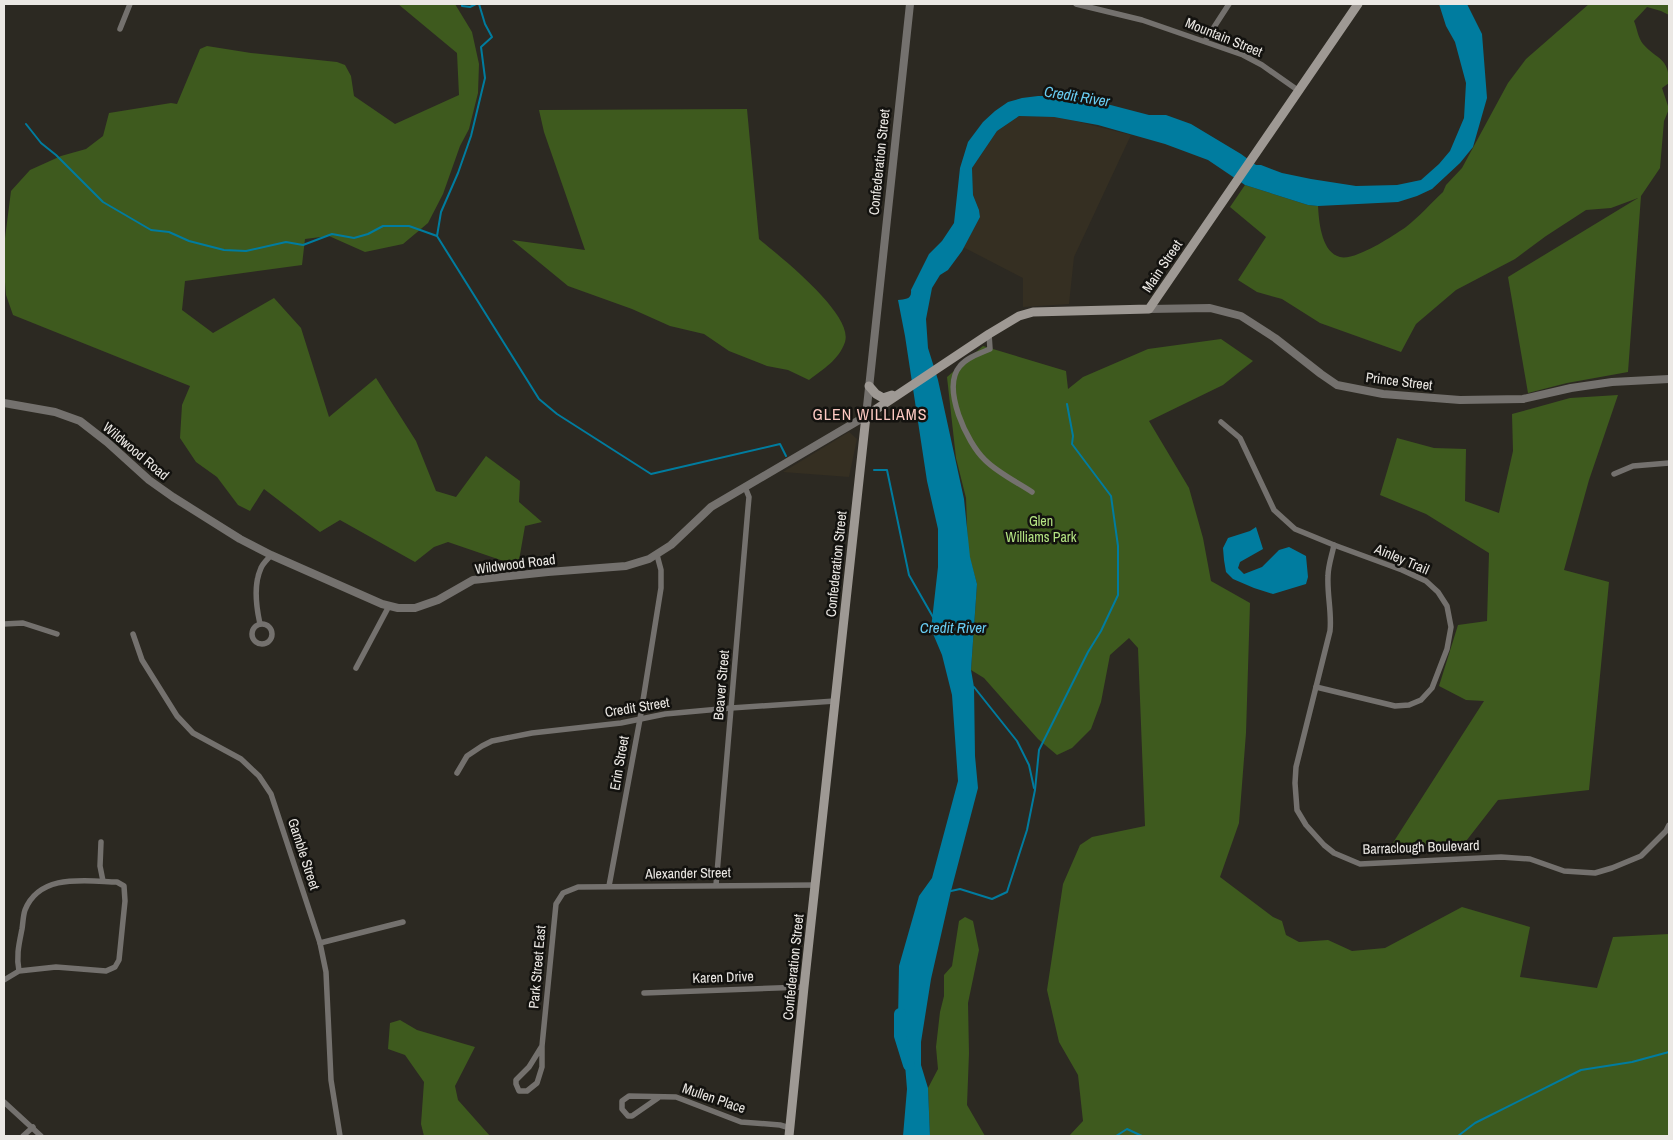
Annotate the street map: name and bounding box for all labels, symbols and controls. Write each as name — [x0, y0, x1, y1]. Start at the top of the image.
street label: Mountain Street — [1183, 13, 1265, 61]
water label: Credit River — [1043, 80, 1112, 112]
street label: Confederation Street — [864, 108, 894, 216]
street label: Main Street — [1138, 236, 1186, 296]
street label: Prince Street — [1365, 368, 1433, 394]
district label: GLEN WILLIAMS — [812, 403, 928, 425]
street label: Wildwood Road — [99, 418, 173, 484]
street label: Confederation Street — [821, 510, 851, 618]
park label: Glen Williams Park — [1006, 512, 1077, 546]
street label: Ainley Trail — [1371, 539, 1432, 579]
street label: Wildwood Road — [474, 550, 556, 578]
water label: Credit River — [920, 617, 987, 638]
street label: Beaver Street — [709, 649, 733, 721]
street label: Credit Street — [603, 693, 671, 721]
street label: Erin Street — [605, 734, 633, 792]
street label: Gamble Street — [284, 816, 324, 892]
street label: Barraclough Boulevard — [1362, 836, 1480, 858]
street label: Alexander Street — [644, 863, 731, 883]
street label: Confederation Street — [778, 913, 808, 1021]
street label: Park Street East — [524, 925, 550, 1009]
street label: Karen Drive — [692, 967, 754, 987]
street label: Mullen Place — [680, 1079, 748, 1117]

